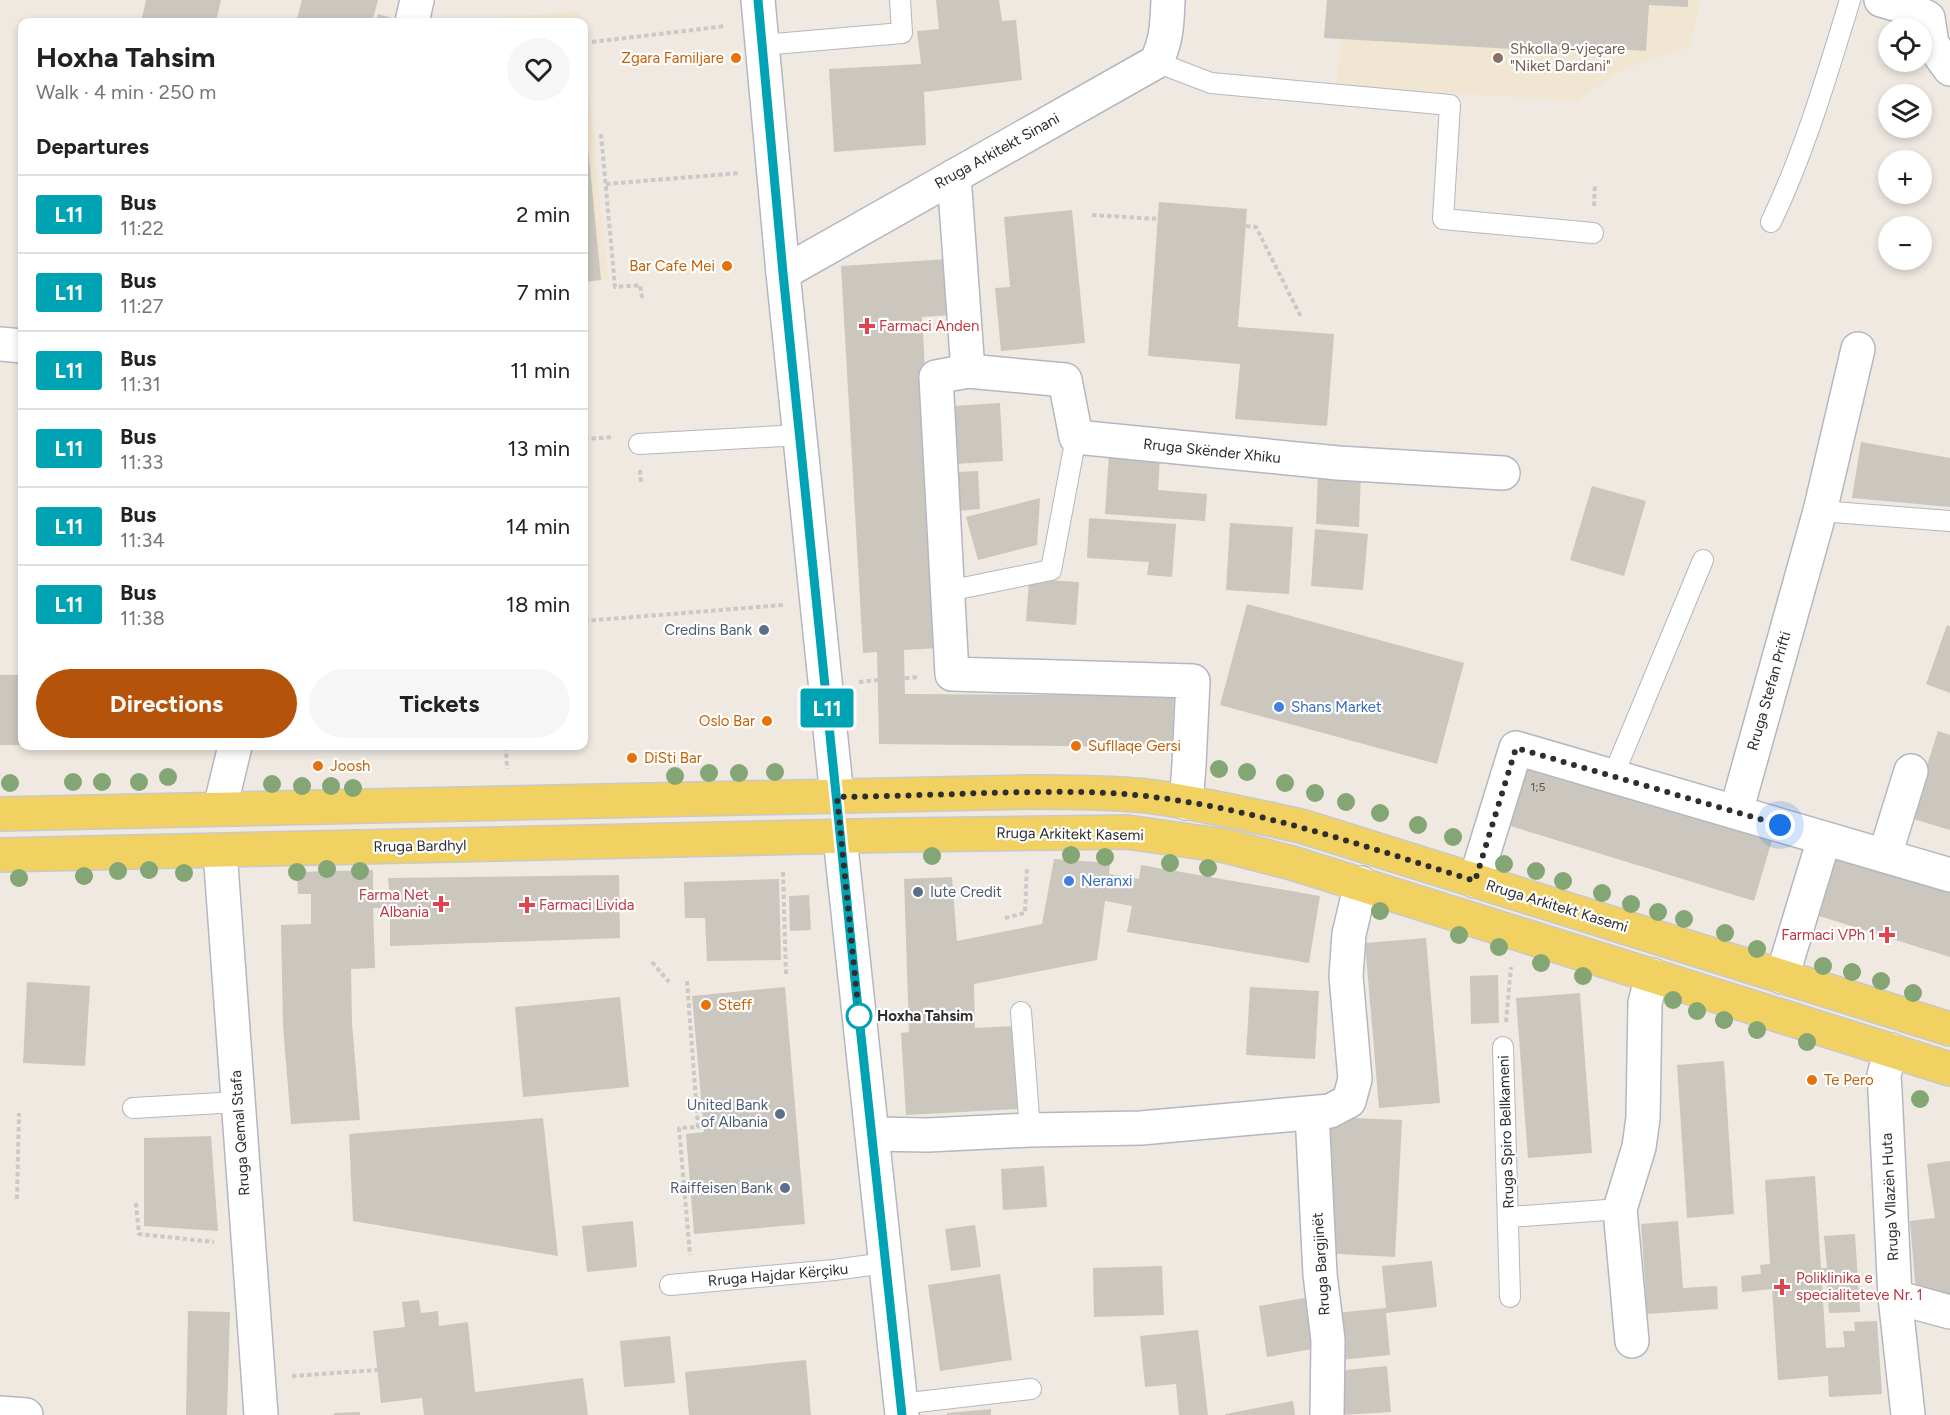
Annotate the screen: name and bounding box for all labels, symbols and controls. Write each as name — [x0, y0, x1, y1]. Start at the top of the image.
map controls — [1878, 18, 1932, 270]
button: locate — [1878, 18, 1932, 72]
button: heart — [507, 38, 570, 101]
text: Hoxha Tahsim — [36, 40, 216, 74]
place label: Shkolla 9-vjeçare "Niket Dardani" — [1510, 40, 1625, 75]
place label: Zgara Familjare — [621, 49, 724, 67]
marker: Zgara Familjare — [729, 51, 743, 65]
marker: Shkolla 9-vjeçare "Niket Dardani" — [1491, 51, 1505, 65]
text: Walk · 4 min · 250 m — [36, 80, 216, 104]
button: layers — [1878, 84, 1932, 138]
street label: Rruga Arkitekt Sinani — [931, 109, 1063, 193]
text: Departures — [36, 133, 149, 160]
button: + — [1878, 150, 1932, 204]
text: Bus — [120, 189, 156, 216]
text: 2 min — [516, 201, 570, 228]
text: L11 — [54, 202, 84, 227]
text: 11:22 — [120, 216, 164, 240]
button: − — [1878, 216, 1932, 270]
place label: Bar Cafe Mei — [629, 257, 715, 275]
marker: Bar Cafe Mei — [720, 259, 734, 273]
text: Bus — [120, 267, 156, 294]
text: 7 min — [517, 279, 570, 306]
text: L11 — [54, 280, 84, 305]
text: 11:27 — [120, 294, 164, 318]
place label: Farmaci Anden — [879, 317, 979, 335]
marker: Farmaci Anden — [860, 319, 874, 333]
text: Bus — [120, 345, 156, 372]
text: 11 min — [510, 357, 570, 384]
text: L11 — [54, 358, 84, 383]
text: 11:31 — [120, 372, 161, 396]
text: Bus — [120, 423, 156, 450]
text: 13 min — [507, 435, 570, 462]
street label: Rruga Skënder Xhiku — [1142, 435, 1282, 467]
text: L11 — [54, 436, 84, 461]
text: 11:33 — [120, 450, 163, 474]
text: Bus — [120, 501, 156, 528]
text: 14 min — [506, 513, 570, 540]
text: L11 — [54, 514, 84, 539]
text: 11:34 — [120, 528, 165, 552]
text: Bus — [120, 579, 156, 606]
text: 18 min — [506, 591, 570, 618]
text: L11 — [54, 592, 84, 617]
text: 11:38 — [120, 606, 165, 630]
place label: Credins Bank — [664, 621, 753, 639]
marker: Credins Bank — [757, 623, 771, 637]
street label: Rruga Stefan Prifti — [1743, 629, 1795, 753]
button: Directions — [36, 669, 297, 738]
button: Tickets — [309, 669, 570, 738]
line badge: L11 — [792, 688, 862, 728]
text: L11 — [812, 696, 842, 721]
place label: Shans Market — [1291, 698, 1382, 716]
marker: Shans Market — [1272, 700, 1286, 714]
place label: Oslo Bar — [699, 712, 755, 730]
marker: Oslo Bar — [760, 714, 774, 728]
place label: Sufllaqe Gersi — [1088, 737, 1181, 755]
marker: Sufllaqe Gersi — [1069, 739, 1083, 753]
place label: DiSti Bar — [644, 749, 702, 767]
marker: DiSti Bar — [625, 751, 639, 765]
place label: Joosh — [330, 757, 371, 775]
marker: Joosh — [311, 759, 325, 773]
house number: 1;5 — [1531, 780, 1546, 794]
your location — [1765, 810, 1795, 840]
street label: Rruga Arkitekt Kasemi — [996, 824, 1144, 844]
street label: Rruga Bardhyl — [373, 836, 467, 856]
place label: Neranxi — [1081, 872, 1133, 890]
marker: Neranxi — [1062, 874, 1076, 888]
street label: Rruga Arkitekt Kasemi — [1484, 876, 1630, 936]
place label: Iute Credit — [930, 883, 1002, 901]
marker: Iute Credit — [911, 885, 925, 899]
place label: Farma Net Albania — [359, 886, 429, 921]
place label: Farmaci Livida — [539, 896, 635, 914]
marker: Farma Net Albania — [434, 897, 448, 911]
marker: Farmaci Livida — [520, 898, 534, 912]
place label: Farmaci VPh 1 — [1781, 926, 1875, 944]
marker: Farmaci VPh 1 — [1880, 928, 1894, 942]
place label: Steff — [718, 996, 753, 1014]
marker: Steff — [699, 998, 713, 1012]
marker: Hoxha Tahsim — [846, 1003, 872, 1029]
place label: Hoxha Tahsim — [877, 1007, 973, 1025]
street label: Rruga Spiro Bellkameni — [1494, 1055, 1518, 1209]
street label: Rruga Qemal Stafa — [227, 1070, 253, 1196]
place label: Te Pero — [1824, 1071, 1874, 1089]
marker: Te Pero — [1805, 1073, 1819, 1087]
place label: United Bank of Albania — [687, 1096, 769, 1131]
marker: United Bank of Albania — [773, 1107, 787, 1121]
street label: Rruga Vllazën Huta — [1878, 1133, 1902, 1261]
place label: Raiffeisen Bank — [670, 1179, 774, 1197]
marker: Raiffeisen Bank — [778, 1181, 792, 1195]
street label: Rruga Bargjinët — [1308, 1211, 1334, 1316]
street label: Rruga Hajdar Kërçiku — [707, 1260, 849, 1290]
place label: Poliklinika e specialiteteve Nr. 1 — [1796, 1269, 1923, 1304]
marker: Poliklinika e specialiteteve Nr. 1 — [1773, 1278, 1791, 1296]

